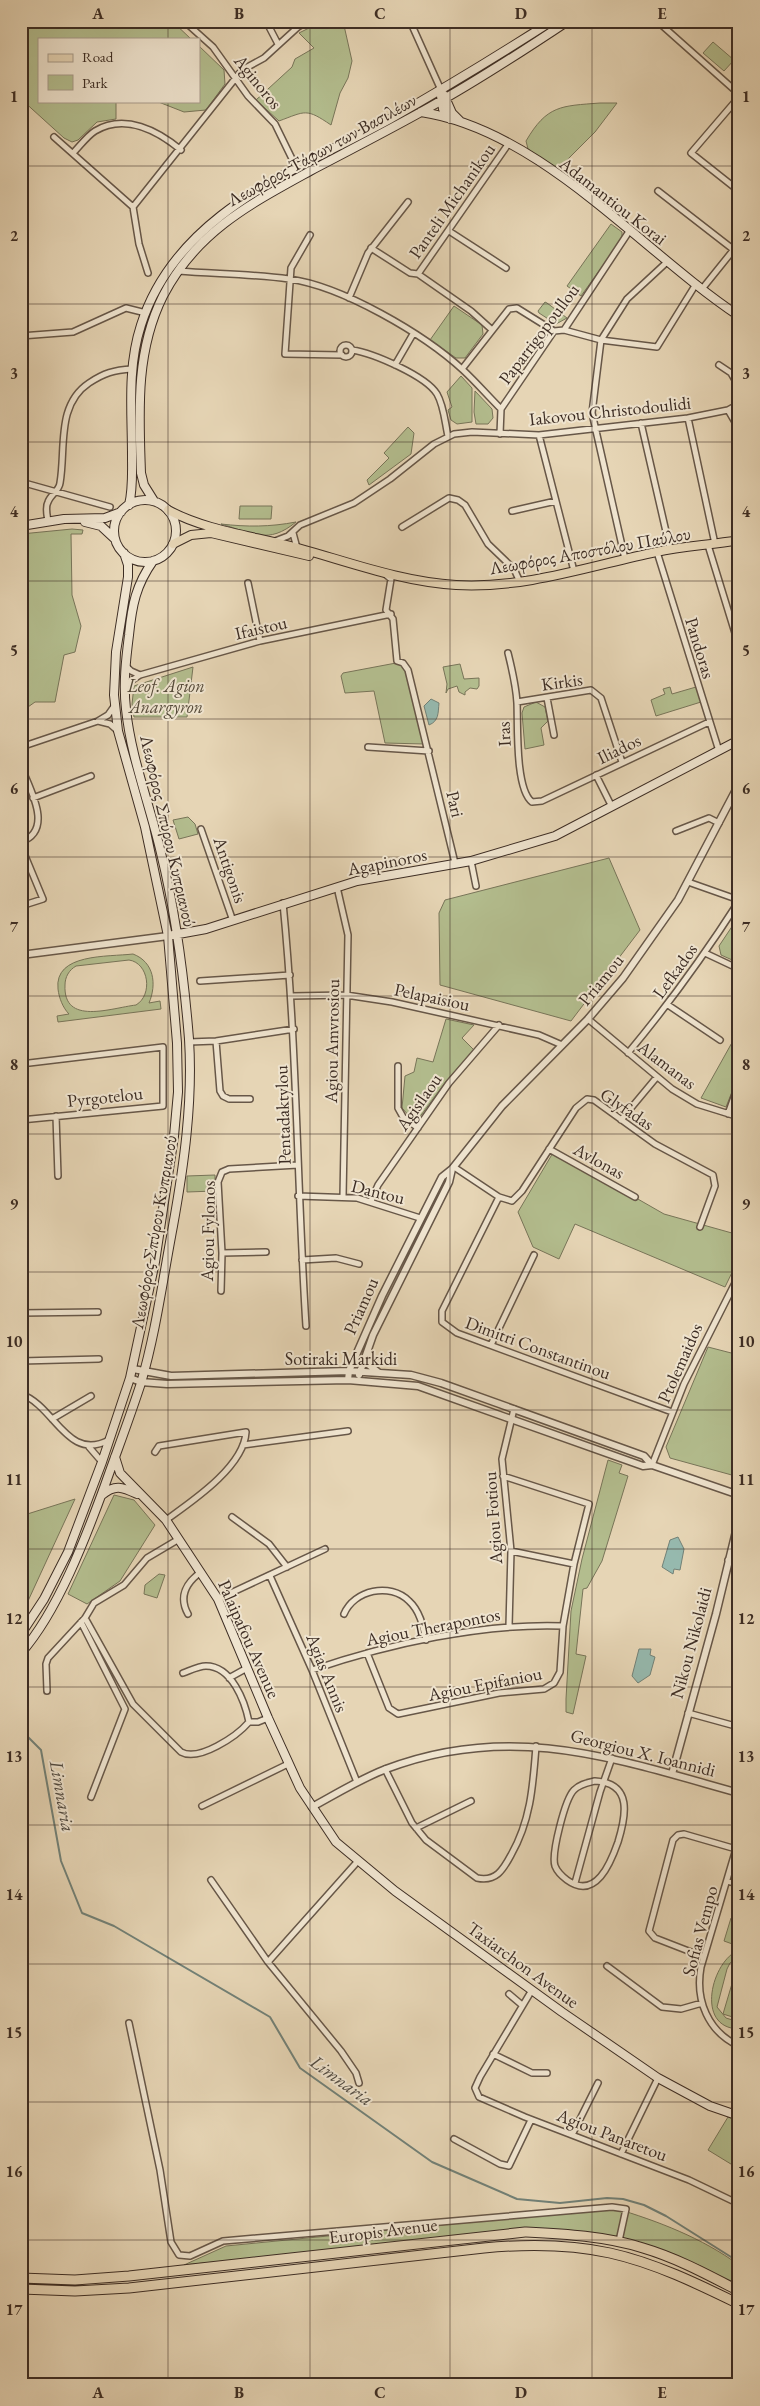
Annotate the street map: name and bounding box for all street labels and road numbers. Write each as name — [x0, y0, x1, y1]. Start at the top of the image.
street label: Aginoros — [229, 49, 288, 114]
street label: Λεωφόρος Τάφων των Βασιλέων — [222, 88, 420, 212]
street label: Panteli Michanikou — [403, 138, 500, 263]
street label: Adamantiou Korai — [554, 151, 672, 250]
street label: Paparrigopoullou — [493, 278, 584, 389]
street label: Iakovou Christodoulidi — [528, 391, 692, 430]
street label: Λεωφόρος Αποστόλου Παύλου — [487, 521, 692, 580]
street label: Ifaistou — [233, 610, 290, 645]
street label: Pandoras — [680, 614, 721, 681]
street label: Kirkis — [540, 667, 584, 696]
street label: Iras — [491, 721, 516, 747]
street label: Iliados — [593, 728, 645, 769]
street label: Λεωφόρος Σπύρου Κυπριανού — [135, 732, 202, 929]
street label: Pari — [441, 788, 470, 820]
street label: Antigonis — [208, 833, 253, 906]
street label: Agapinoros — [344, 843, 429, 881]
street label: Lefkados — [647, 938, 702, 1003]
street label: Priamou — [573, 949, 629, 1010]
street label: Pelapaisiou — [392, 977, 473, 1016]
street label: Agiou Amvrosiou — [319, 978, 344, 1104]
street label: Alamanas — [633, 1034, 701, 1094]
street label: Pentadaktylou — [269, 1064, 296, 1165]
street label: Agisilaou — [390, 1068, 447, 1136]
street label: Pyrgotelou — [66, 1081, 144, 1112]
street label: Glyfadas — [596, 1082, 659, 1135]
street label: Λεωφόρος Σπύρου Κυπριανού — [125, 1133, 182, 1332]
street label: Avlonas — [569, 1137, 629, 1184]
street label: Dantou — [349, 1174, 408, 1209]
street label: Agiou Fylonos — [195, 1180, 220, 1283]
street label: Priamou — [338, 1273, 383, 1338]
street label: Dimitri Constantinou — [462, 1310, 615, 1385]
street label: Ptolemaidos — [652, 1319, 707, 1406]
street label: Sotiraki Markidi — [285, 1347, 398, 1370]
street label: Agiou Fotiou — [478, 1470, 507, 1566]
street label: Palaipafou Avenue — [213, 1576, 286, 1702]
street label: Nikou Nikolaidi — [665, 1584, 717, 1701]
street label: Agiou Therapontos — [363, 1602, 502, 1651]
street label: Agias Annis — [301, 1629, 354, 1716]
street label: Agiou Epifaniou — [425, 1661, 544, 1706]
street label: Georgiou X. Ioannidi — [568, 1723, 718, 1782]
street label: Sofias Vempo — [676, 1883, 723, 1979]
street label: Taxiarchon Avenue — [463, 1916, 584, 2013]
street label: Agiou Panaretou — [553, 2103, 671, 2166]
street label: Europis Avenue — [327, 2212, 439, 2249]

